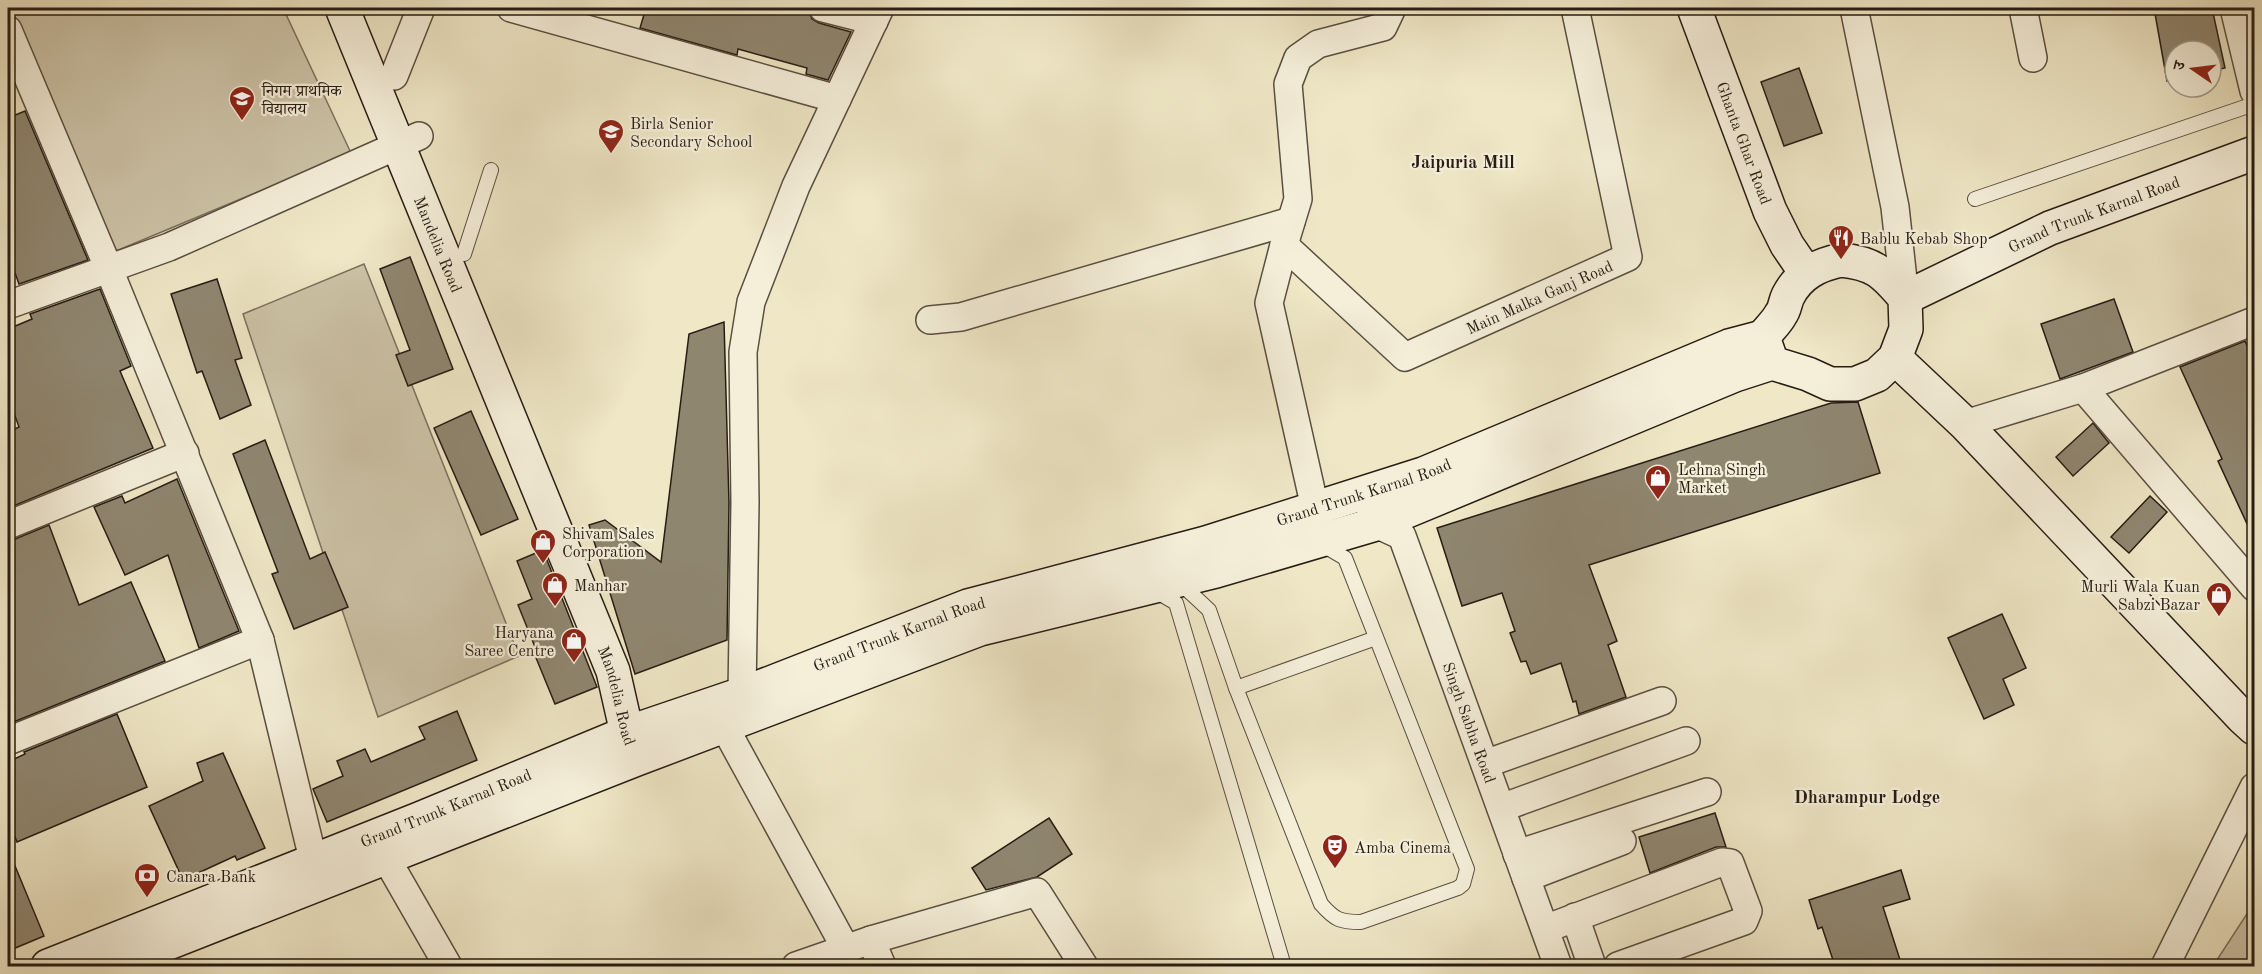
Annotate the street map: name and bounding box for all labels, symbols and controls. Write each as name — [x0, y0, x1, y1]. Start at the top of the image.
north arrow — [2163, 39, 2223, 99]
text: उ — [2171, 58, 2190, 73]
street label: Ghanta Ghar Road — [1712, 80, 1773, 207]
place label: निगम प्राथमिक विद्यालय — [261, 82, 343, 118]
school or university icon: निगम प्राथमिक विद्यालय — [227, 84, 257, 122]
school or university icon: Birla Senior Secondary School — [596, 117, 626, 155]
place label: Birla Senior Secondary School — [630, 117, 752, 151]
district label: Jaipuria Mill — [1411, 154, 1515, 172]
street label: Grand Trunk Karnal Road — [2006, 175, 2183, 257]
street label: Mandelia Road — [410, 194, 463, 295]
restaurant icon: Bablu Kebab Shop — [1826, 223, 1856, 261]
place label: Bablu Kebab Shop — [1860, 232, 1988, 248]
street label: Main Malka Ganj Road — [1464, 259, 1616, 338]
street label: Grand Trunk Karnal Road — [1275, 457, 1454, 530]
shop icon: Lehna Singh Market — [1643, 463, 1673, 501]
place label: Lehna Singh Market — [1678, 463, 1766, 497]
shop icon: Shivam Sales Corporation — [528, 527, 558, 565]
place label: Shivam Sales Corporation — [562, 527, 655, 561]
shop icon: Manhar — [540, 570, 570, 608]
place label: Manhar — [574, 579, 628, 595]
place label: Murli Wala Kuan Sabzi Bazar — [2081, 580, 2200, 614]
shop icon: Murli Wala Kuan Sabzi Bazar — [2204, 580, 2234, 618]
street label: Grand Trunk Karnal Road — [811, 596, 987, 675]
place label: Haryana Saree Centre — [464, 626, 554, 660]
shop icon: Haryana Saree Centre — [559, 626, 589, 664]
street label: Mandelia Road — [594, 644, 637, 748]
street label: Singh Sabha Road — [1439, 660, 1497, 786]
street label: Grand Trunk Karnal Road — [359, 767, 534, 851]
district label: Dharampur Lodge — [1794, 789, 1940, 807]
theatre icon: Amba Cinema — [1320, 832, 1350, 870]
place label: Amba Cinema — [1354, 841, 1451, 857]
bank icon: Canara Bank — [132, 861, 162, 899]
place label: Canara Bank — [166, 870, 256, 886]

